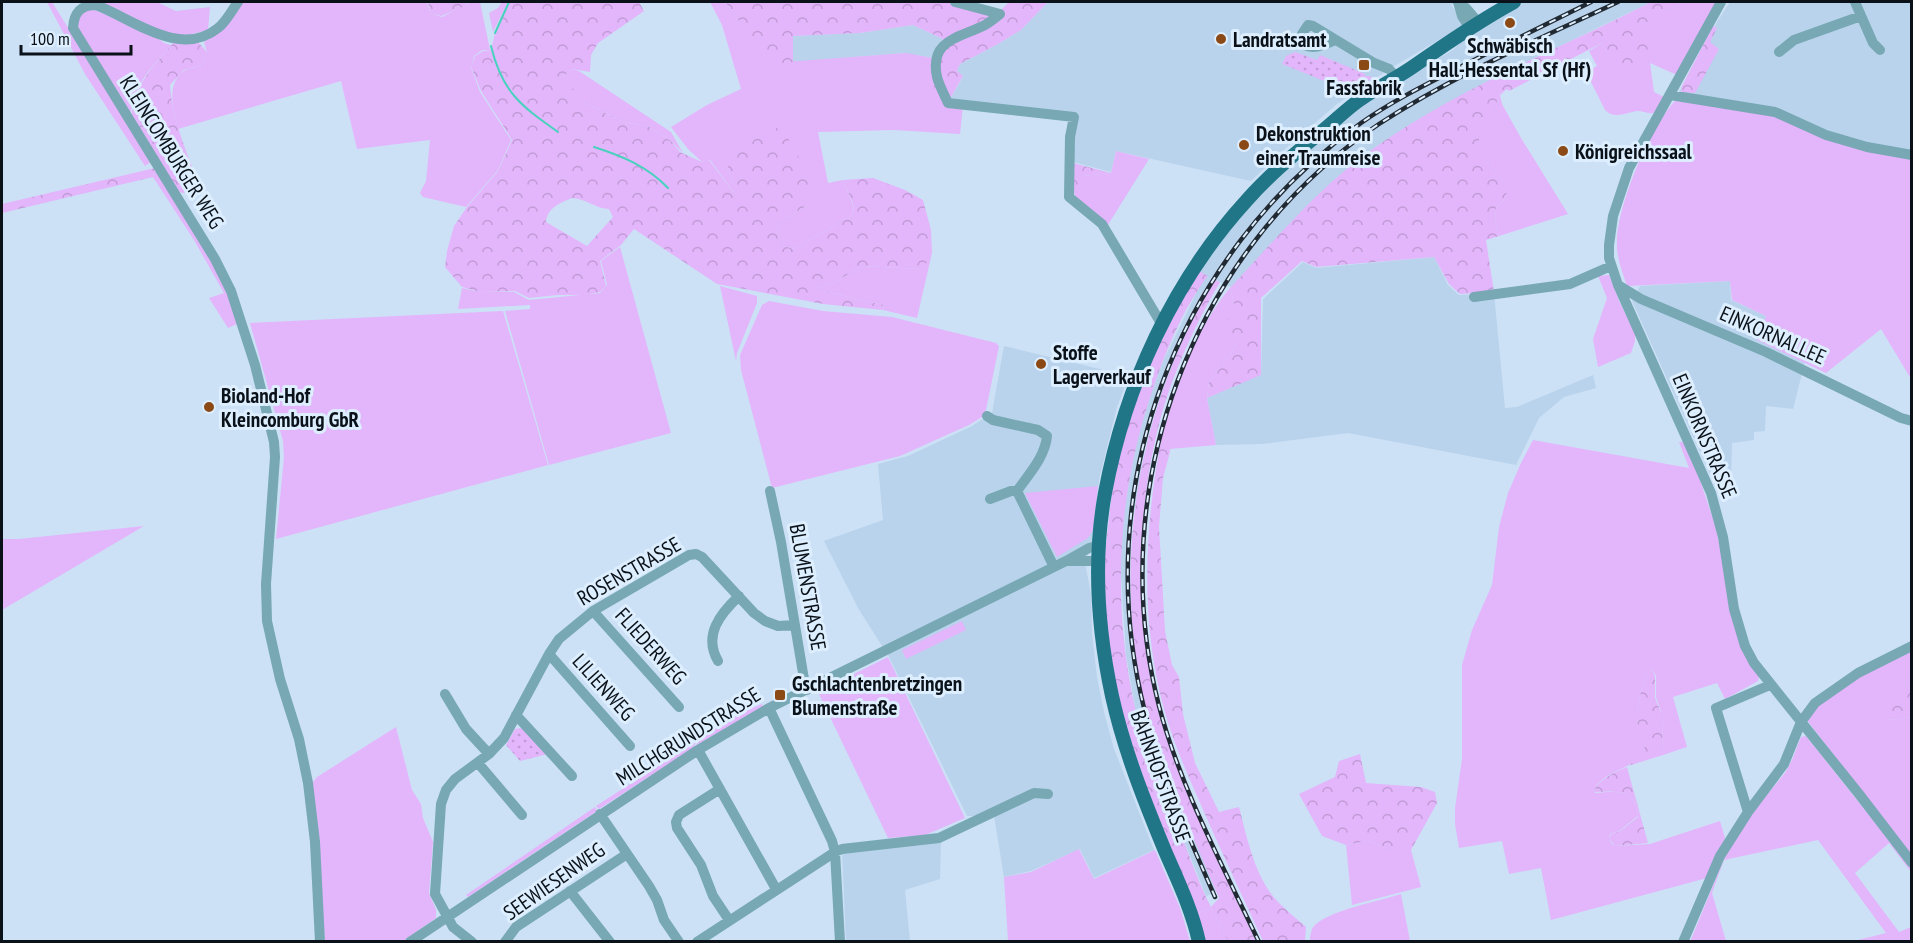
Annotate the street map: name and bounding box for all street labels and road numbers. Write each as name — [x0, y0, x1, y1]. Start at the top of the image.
street label: KLEINCOMBURGER WEG — [114, 70, 230, 234]
street label: EINKORNALLEE — [1716, 300, 1830, 370]
street label: EINKORNSTRASSE — [1667, 370, 1743, 502]
street label: BLUMENSTRASSE — [784, 522, 832, 652]
street label: ROSENSTRASSE — [572, 531, 686, 611]
street label: FLIEDERWEG — [609, 602, 693, 690]
street label: LILIENWEG — [567, 648, 641, 726]
street label: MILCHGRUNDSTRASSE — [611, 681, 765, 791]
street label: BAHNHOFSTRASSE — [1125, 706, 1197, 846]
street label: SEEWIESENWEG — [498, 836, 610, 926]

